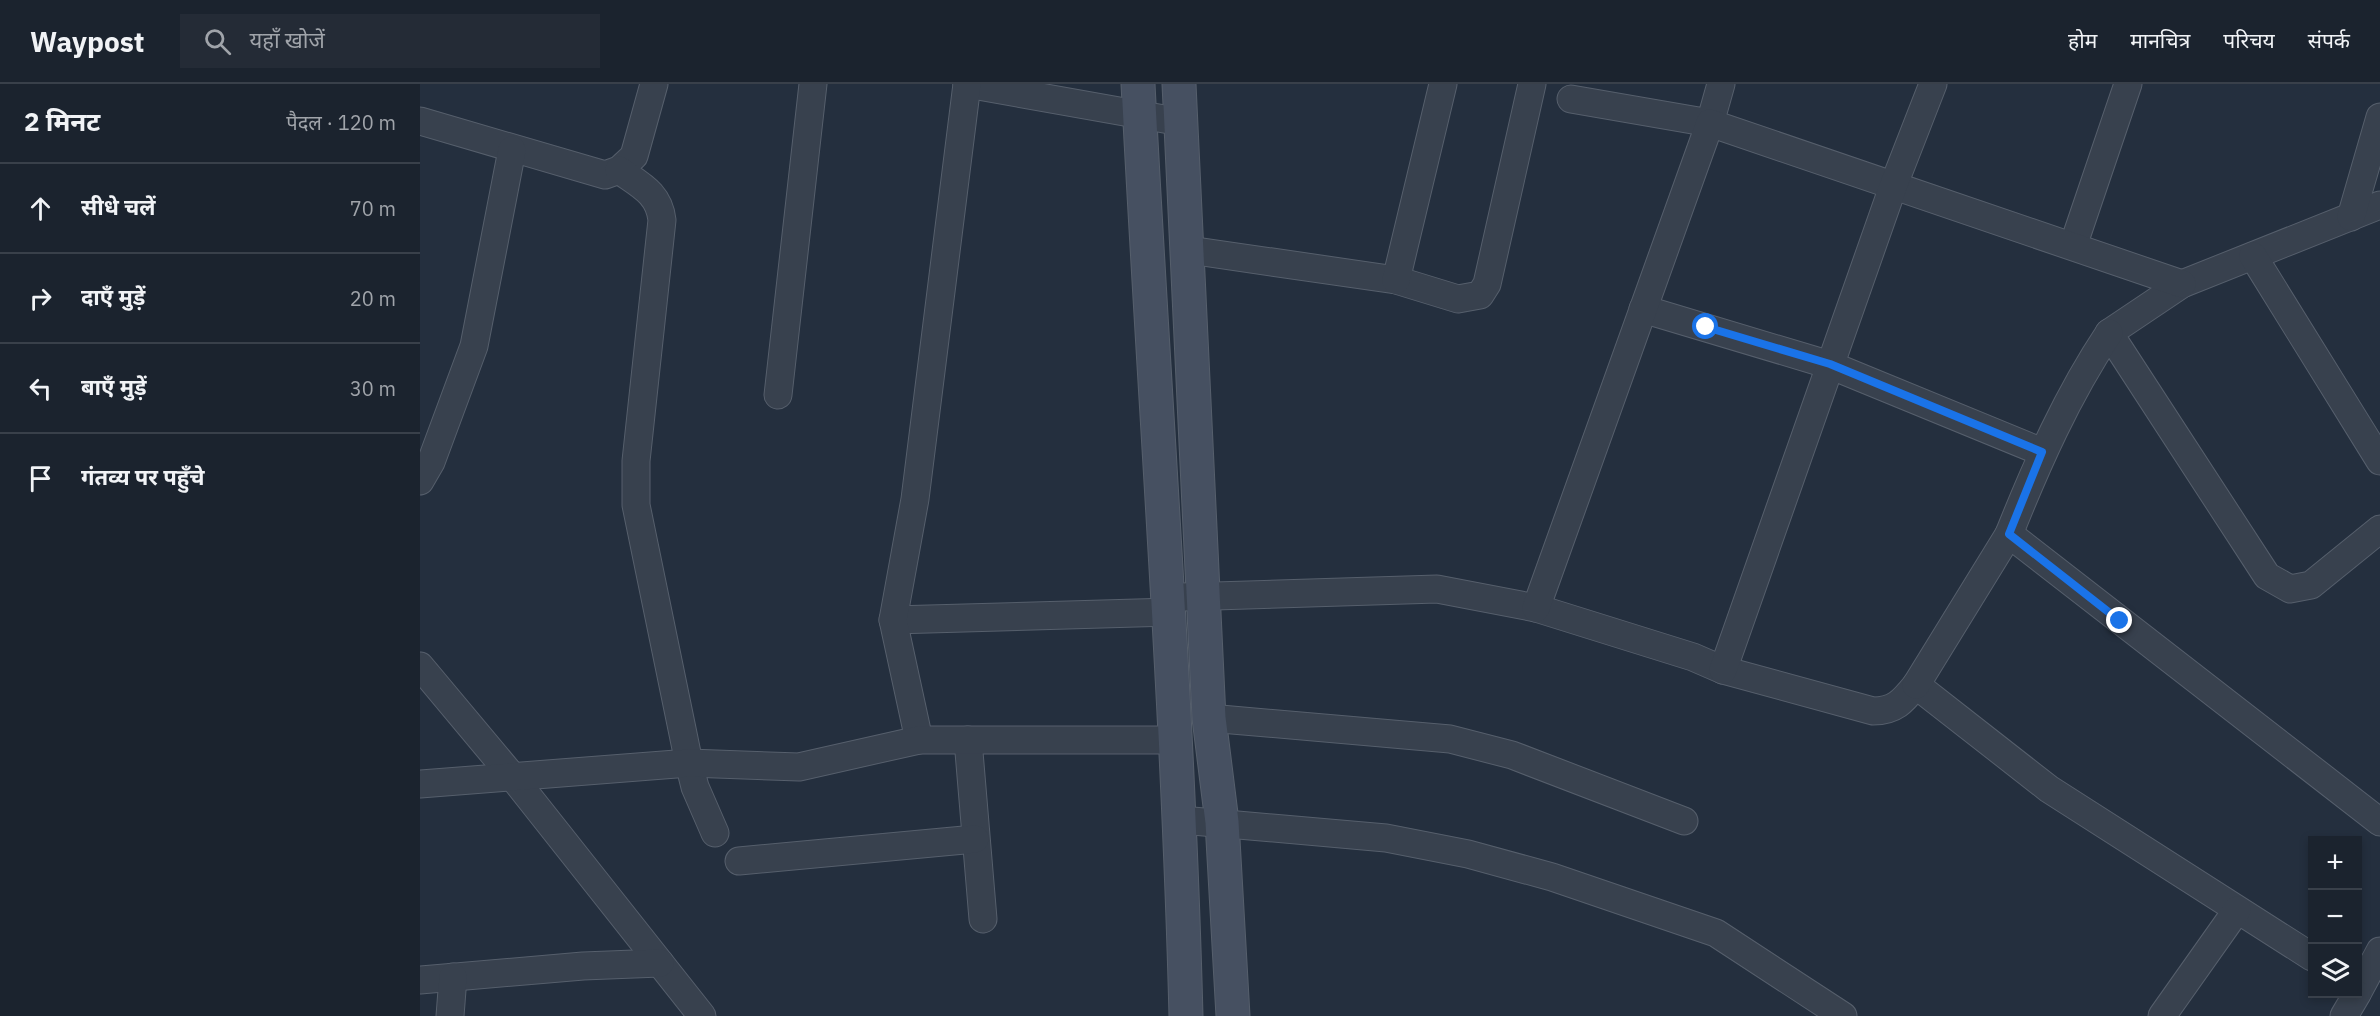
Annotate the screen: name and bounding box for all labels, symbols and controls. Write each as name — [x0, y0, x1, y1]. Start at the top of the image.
search box — [180, 14, 600, 68]
text: Waypost — [30, 23, 144, 60]
icon: search — [201, 25, 234, 58]
text: यहाँ खोजें — [249, 25, 325, 54]
text: होम — [2068, 26, 2097, 54]
text: मानचित्र — [2130, 26, 2190, 54]
text: परिचय — [2223, 26, 2275, 54]
text: संपर्क — [2308, 26, 2350, 54]
text: 2 मिनट — [24, 104, 100, 138]
text: पैदल · 120 m — [286, 109, 396, 136]
icon: ahead — [24, 192, 57, 225]
text: सीधे चलें — [81, 192, 156, 221]
text: 70 m — [350, 195, 396, 222]
icon: right — [24, 282, 57, 315]
text: दाएँ मुड़ें — [81, 282, 145, 311]
text: 20 m — [350, 285, 396, 312]
route start — [1692, 313, 1718, 339]
icon: left — [24, 372, 57, 405]
text: बाएँ मुड़ें — [81, 372, 147, 401]
text: 30 m — [350, 375, 396, 402]
icon: arrive — [24, 462, 57, 495]
text: गंतव्य पर पहुँचे — [81, 462, 205, 491]
route end — [2106, 607, 2132, 633]
map controls — [2308, 836, 2362, 998]
button: + — [2308, 836, 2362, 890]
button: − — [2308, 890, 2362, 944]
button: layers — [2308, 944, 2362, 998]

